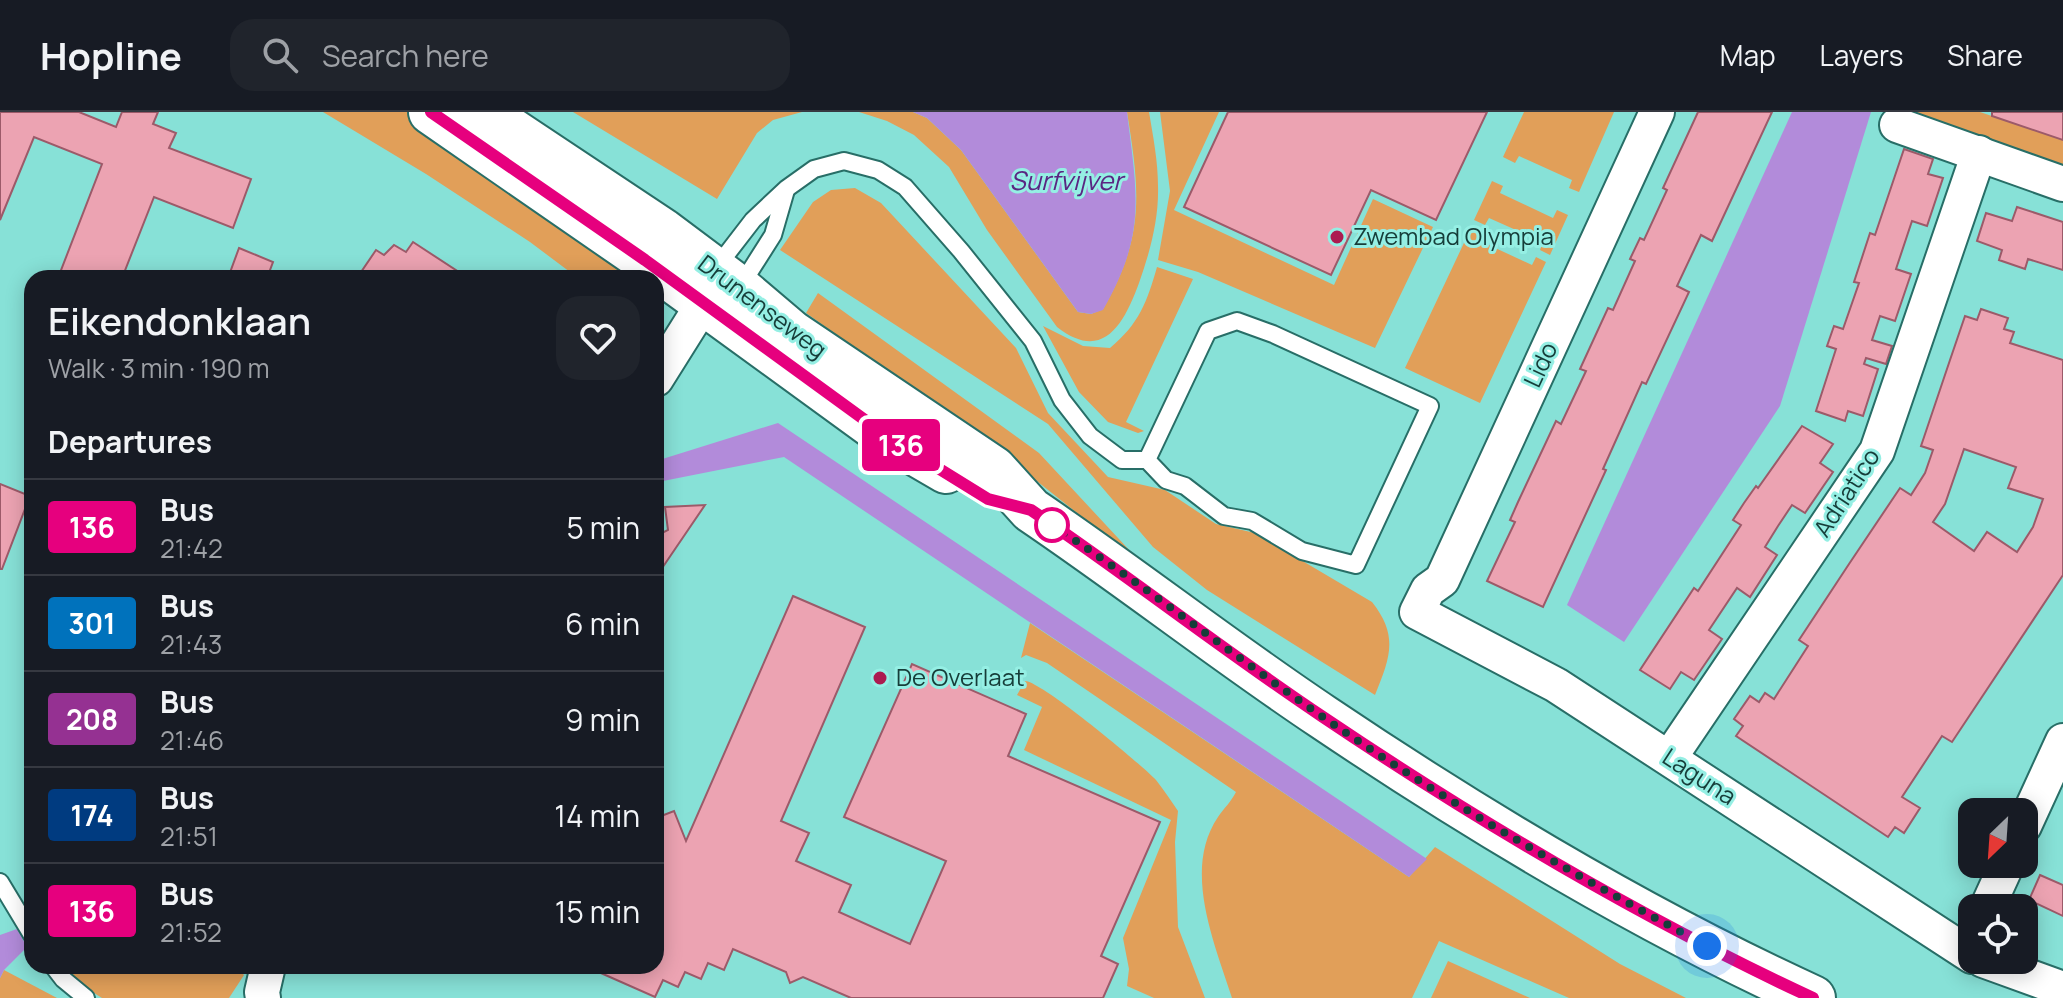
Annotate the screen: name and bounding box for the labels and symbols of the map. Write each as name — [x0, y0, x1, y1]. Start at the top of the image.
water label: Surfvijver — [1009, 162, 1126, 198]
place label: Zwembad Olympia — [1353, 219, 1554, 252]
marker: Zwembad Olympia — [1328, 228, 1346, 246]
street label: Drunenseweg — [692, 246, 834, 365]
street label: Lido — [1515, 336, 1564, 392]
line badge: 136 — [855, 419, 947, 471]
street label: Adriatico — [1805, 442, 1887, 543]
unlabelled marker — [1035, 508, 1069, 542]
place label: De Overlaat — [896, 660, 1025, 693]
marker: De Overlaat — [871, 669, 889, 687]
street label: Laguna — [1657, 740, 1743, 812]
north arrow — [1958, 798, 2038, 878]
your location — [1687, 926, 1727, 966]

